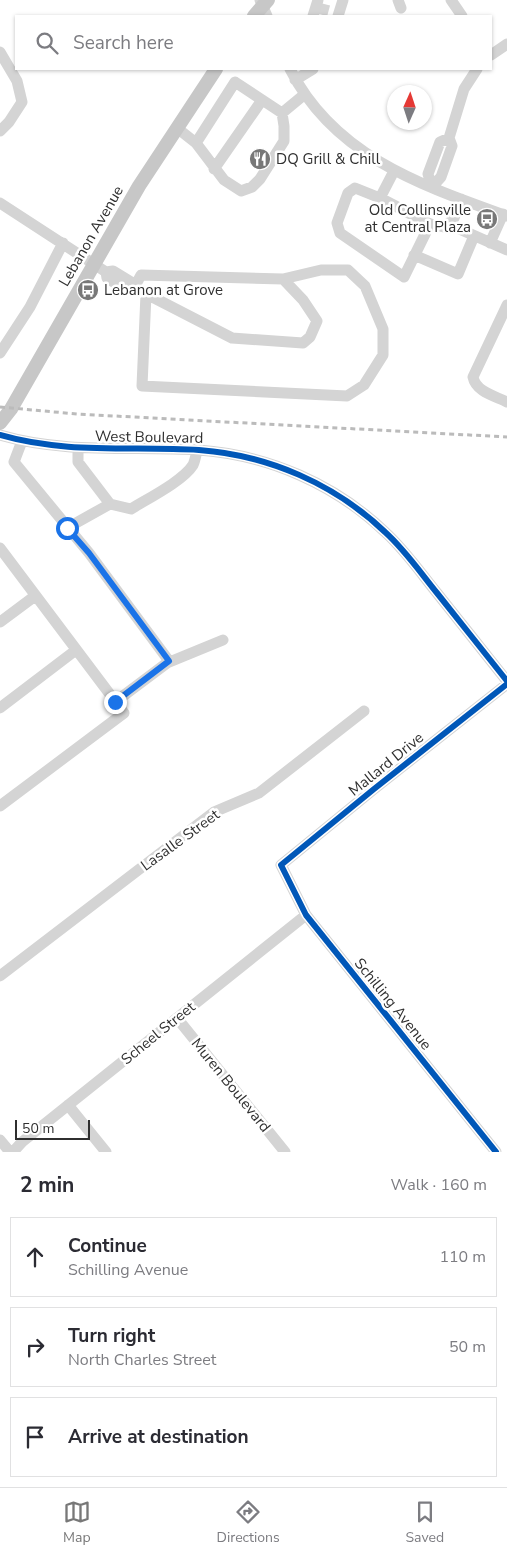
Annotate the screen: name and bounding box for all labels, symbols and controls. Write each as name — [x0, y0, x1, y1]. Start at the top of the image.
search box — [15, 15, 492, 70]
icon: search — [33, 29, 61, 57]
text: Search here — [73, 30, 174, 56]
north arrow — [387, 85, 432, 130]
restaurant icon: DQ Grill & Chill — [248, 147, 272, 171]
place label: DQ Grill & Chill — [276, 149, 381, 169]
street label: Lebanon Avenue — [54, 182, 128, 290]
place label: Old Collinsville at Central Plaza — [364, 200, 471, 237]
bus stop icon: Old Collinsville at Central Plaza — [475, 207, 499, 231]
bus stop icon: Lebanon at Grove — [76, 278, 100, 302]
place label: Lebanon at Grove — [104, 280, 223, 300]
street label: West Boulevard — [95, 426, 203, 448]
route start — [56, 517, 79, 540]
route end — [104, 691, 127, 714]
street label: Mallard Drive — [344, 728, 428, 800]
street label: Lasalle Street — [137, 804, 224, 875]
street label: Schilling Avenue — [350, 954, 436, 1054]
street label: Scheel Street — [117, 996, 200, 1069]
street label: Muren Boulevard — [187, 1034, 275, 1136]
scale bar — [15, 1117, 90, 1140]
text: 50 m — [22, 1119, 54, 1138]
text: 2 min — [20, 1171, 74, 1199]
text: Walk · 160 m — [391, 1174, 487, 1196]
text: Continue — [68, 1233, 147, 1259]
icon: ahead — [21, 1243, 49, 1271]
text: 110 m — [439, 1246, 486, 1268]
text: Schilling Avenue — [68, 1259, 188, 1281]
text: Turn right — [68, 1323, 155, 1349]
icon: right — [21, 1333, 49, 1361]
text: 50 m — [449, 1336, 486, 1358]
text: North Charles Street — [68, 1349, 216, 1371]
icon: arrive — [21, 1423, 49, 1451]
text: Arrive at destination — [68, 1424, 249, 1450]
tab: Map — [63, 1498, 91, 1547]
tab: Directions — [217, 1498, 280, 1547]
tab: Saved — [405, 1498, 444, 1547]

